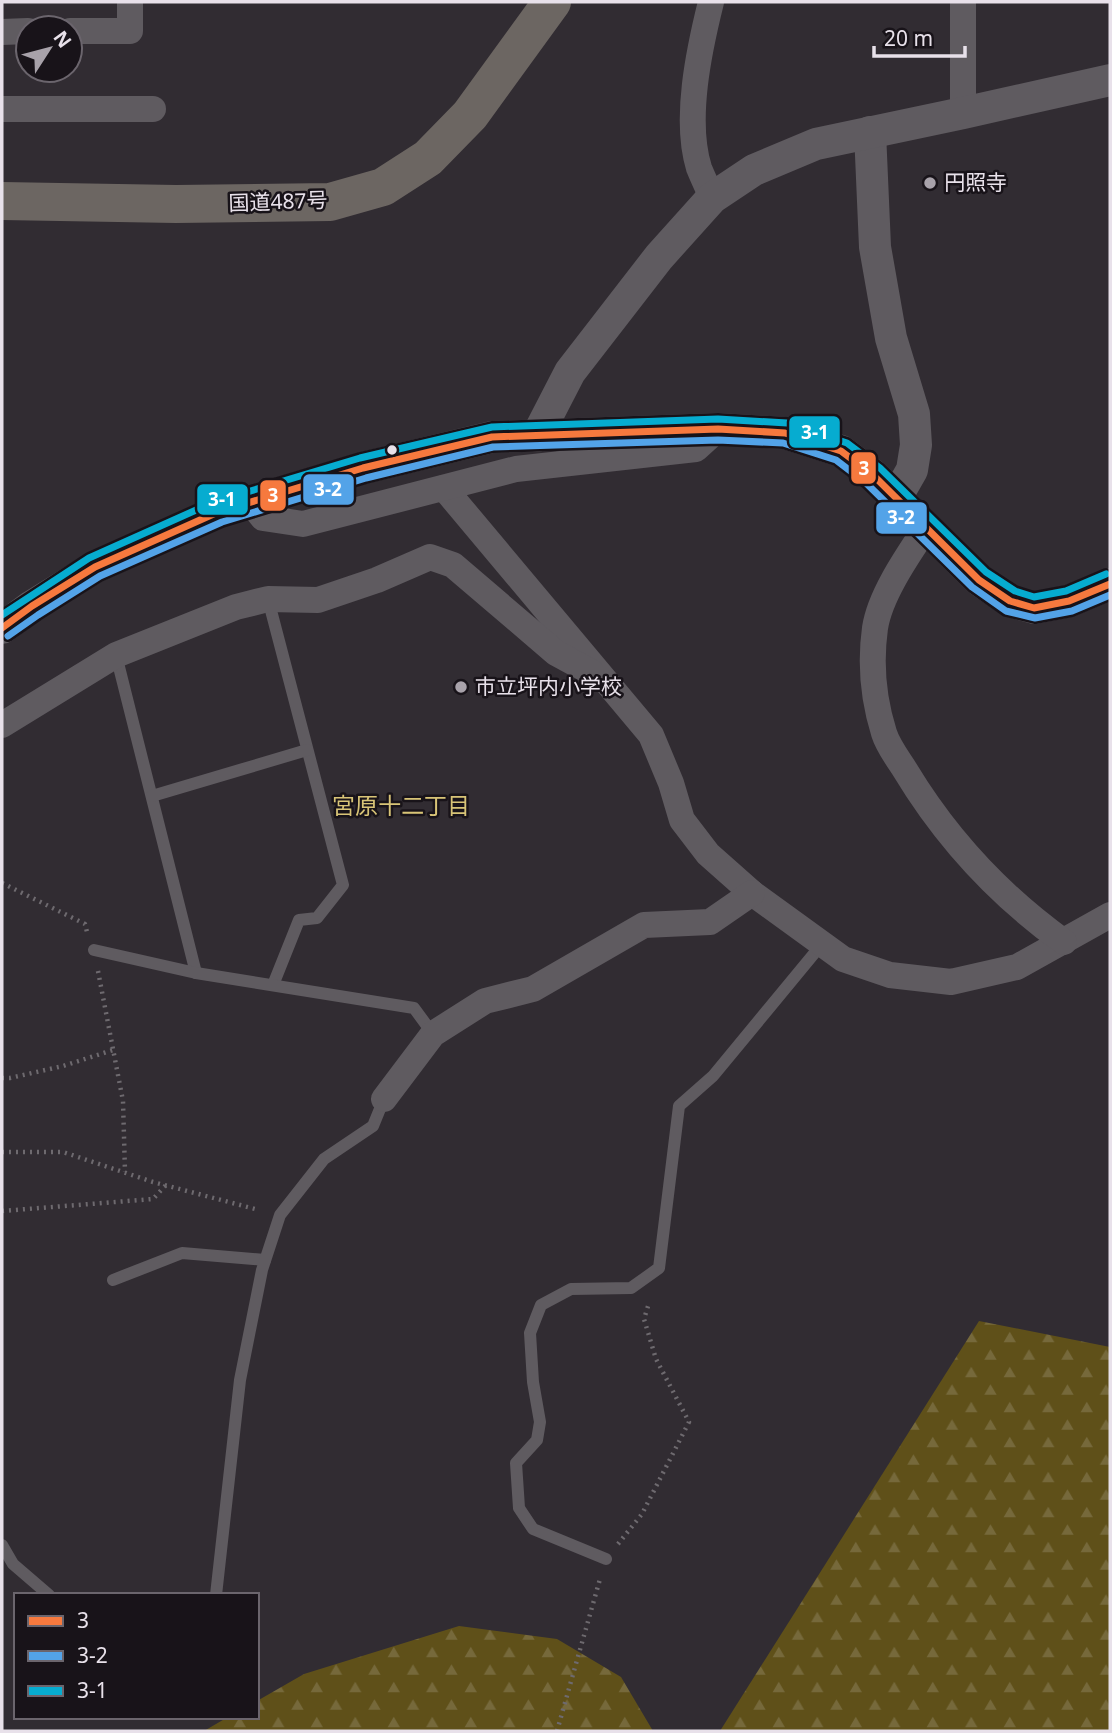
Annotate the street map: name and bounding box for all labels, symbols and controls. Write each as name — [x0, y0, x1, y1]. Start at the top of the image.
north arrow — [14, 14, 84, 84]
scale bar — [874, 14, 965, 58]
text: 20 m — [884, 24, 933, 52]
text: N — [48, 25, 78, 53]
place label: 円照寺 — [944, 168, 1007, 196]
marker: 円照寺 — [922, 175, 938, 191]
street label: 国道487号 — [228, 185, 328, 217]
line badge: 3-1 — [788, 415, 841, 449]
text: 3-1 — [801, 419, 829, 445]
unlabelled marker — [385, 443, 399, 457]
line badge: 3 — [850, 451, 877, 485]
text: 3 — [859, 455, 870, 481]
line badge: 3-2 — [302, 473, 355, 506]
text: 3-2 — [314, 476, 342, 502]
line badge: 3 — [259, 479, 287, 512]
text: 3 — [268, 482, 279, 508]
line badge: 3-1 — [196, 483, 249, 516]
text: 3-1 — [208, 486, 236, 512]
line badge: 3-2 — [875, 501, 928, 535]
text: 3-2 — [887, 504, 915, 530]
place label: 市立坪内小学校 — [475, 672, 622, 700]
marker: 市立坪内小学校 — [453, 679, 469, 695]
district label: 宮原十二丁目 — [332, 789, 470, 821]
legend — [14, 1593, 259, 1719]
text: 3 — [77, 1606, 89, 1634]
text: 3-2 — [77, 1641, 108, 1669]
text: 3-1 — [77, 1676, 108, 1704]

